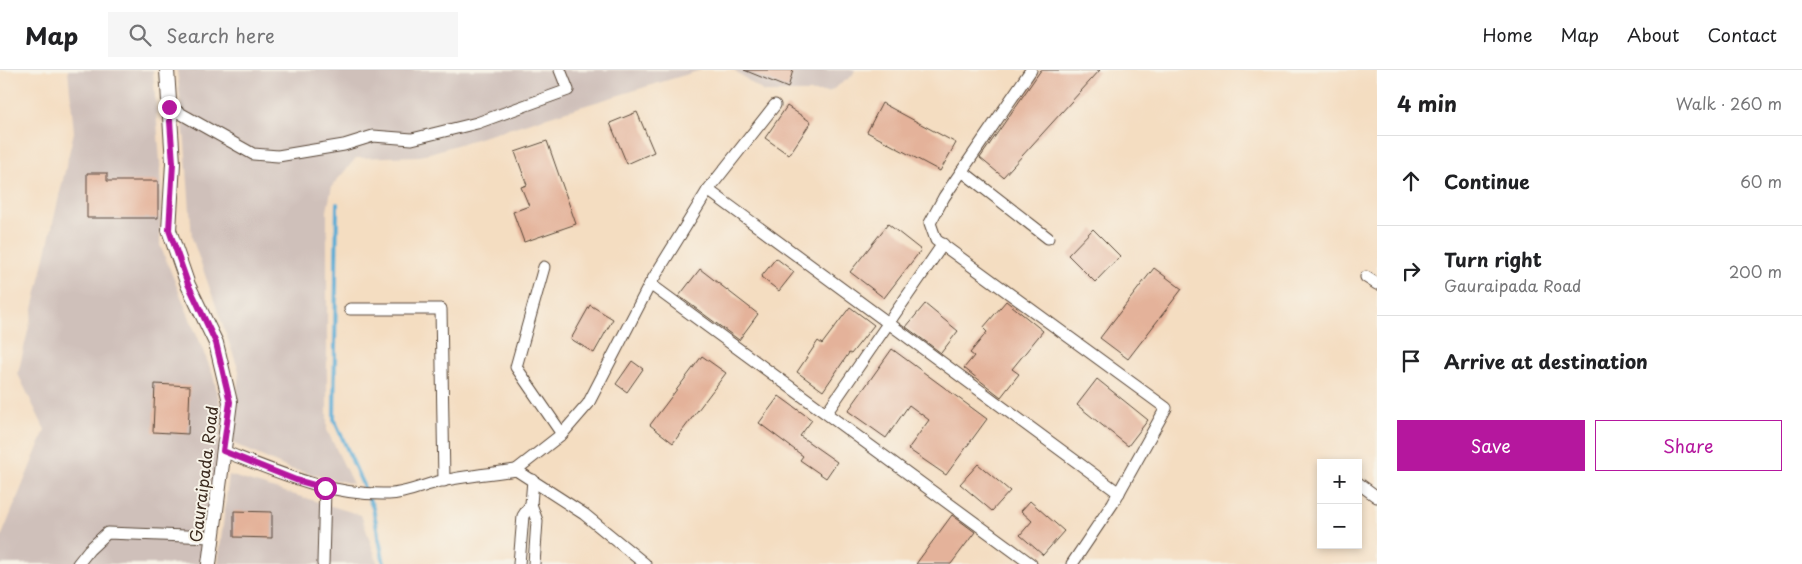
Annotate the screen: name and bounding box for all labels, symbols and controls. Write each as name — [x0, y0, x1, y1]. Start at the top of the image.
search box — [108, 12, 458, 57]
text: Map — [25, 17, 78, 53]
icon: search — [126, 21, 154, 49]
text: Search here — [166, 21, 275, 49]
text: Home — [1482, 21, 1532, 48]
text: Map — [1560, 21, 1599, 48]
text: About — [1627, 21, 1679, 48]
text: Contact — [1707, 21, 1777, 48]
text: 4 min — [1397, 87, 1457, 119]
text: Walk · 260 m — [1676, 91, 1782, 115]
route end — [158, 96, 181, 119]
icon: ahead — [1397, 167, 1425, 195]
text: Continue — [1444, 167, 1530, 195]
text: 60 m — [1740, 169, 1782, 193]
text: Turn right — [1444, 245, 1542, 273]
icon: right — [1397, 257, 1425, 285]
text: 200 m — [1729, 259, 1782, 283]
text: Gauraipada Road — [1444, 273, 1581, 297]
icon: arrive — [1397, 347, 1425, 375]
text: Arrive at destination — [1444, 347, 1648, 375]
street label: Gauraipada Road — [183, 404, 223, 544]
button: Save — [1397, 420, 1585, 471]
button: Share — [1595, 420, 1782, 471]
map controls — [1317, 459, 1362, 549]
button: + — [1317, 459, 1362, 504]
route start — [314, 477, 337, 500]
button: − — [1317, 504, 1362, 549]

